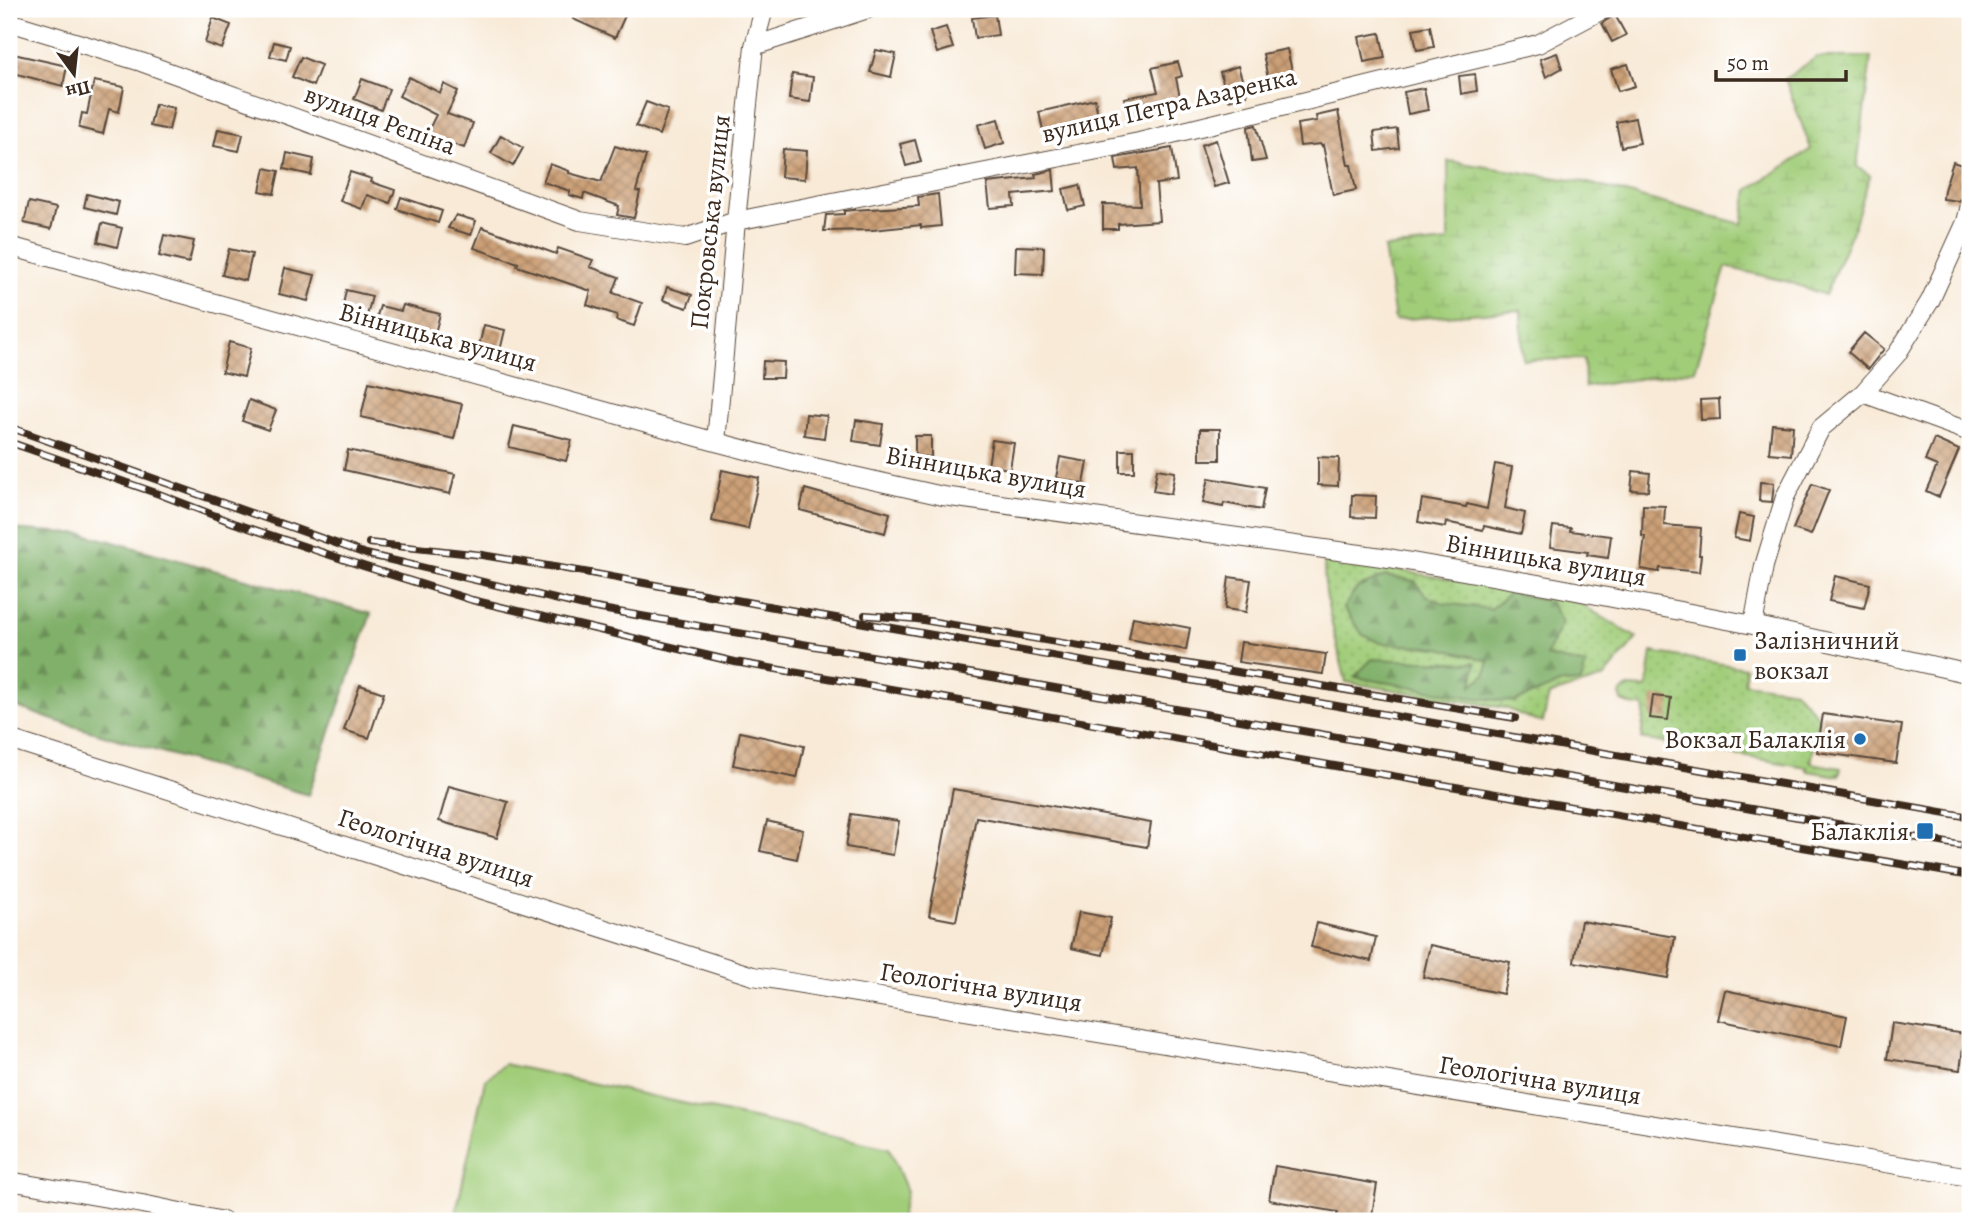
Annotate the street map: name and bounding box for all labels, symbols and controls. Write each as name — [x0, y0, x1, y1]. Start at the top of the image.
north arrow — [38, 38, 108, 108]
scale bar — [1716, 38, 1846, 82]
text: 50 m — [1727, 49, 1769, 77]
street label: вулиця Петра Азаренка — [1038, 59, 1300, 151]
text: Пн — [63, 74, 94, 105]
street label: вулиця Рєпіна — [299, 76, 461, 164]
street label: Покровська вулиця — [681, 113, 739, 331]
street label: Вінницька вулиця — [335, 294, 541, 380]
street label: Вінницька вулиця — [883, 437, 1089, 507]
street label: Вінницька вулиця — [1443, 525, 1649, 595]
place label: Залізничний вокзал — [1754, 623, 1900, 688]
marker: Залізничний вокзал — [1732, 647, 1748, 663]
place label: Вокзал Балаклія — [1664, 722, 1846, 757]
marker: Вокзал Балаклія — [1852, 731, 1868, 747]
street label: Геологічна вулиця — [333, 800, 539, 896]
place label: Балаклія — [1810, 814, 1909, 849]
marker: Балаклія — [1915, 821, 1935, 841]
street label: Геологічна вулиця — [877, 954, 1085, 1020]
street label: Геологічна вулиця — [1436, 1047, 1644, 1113]

